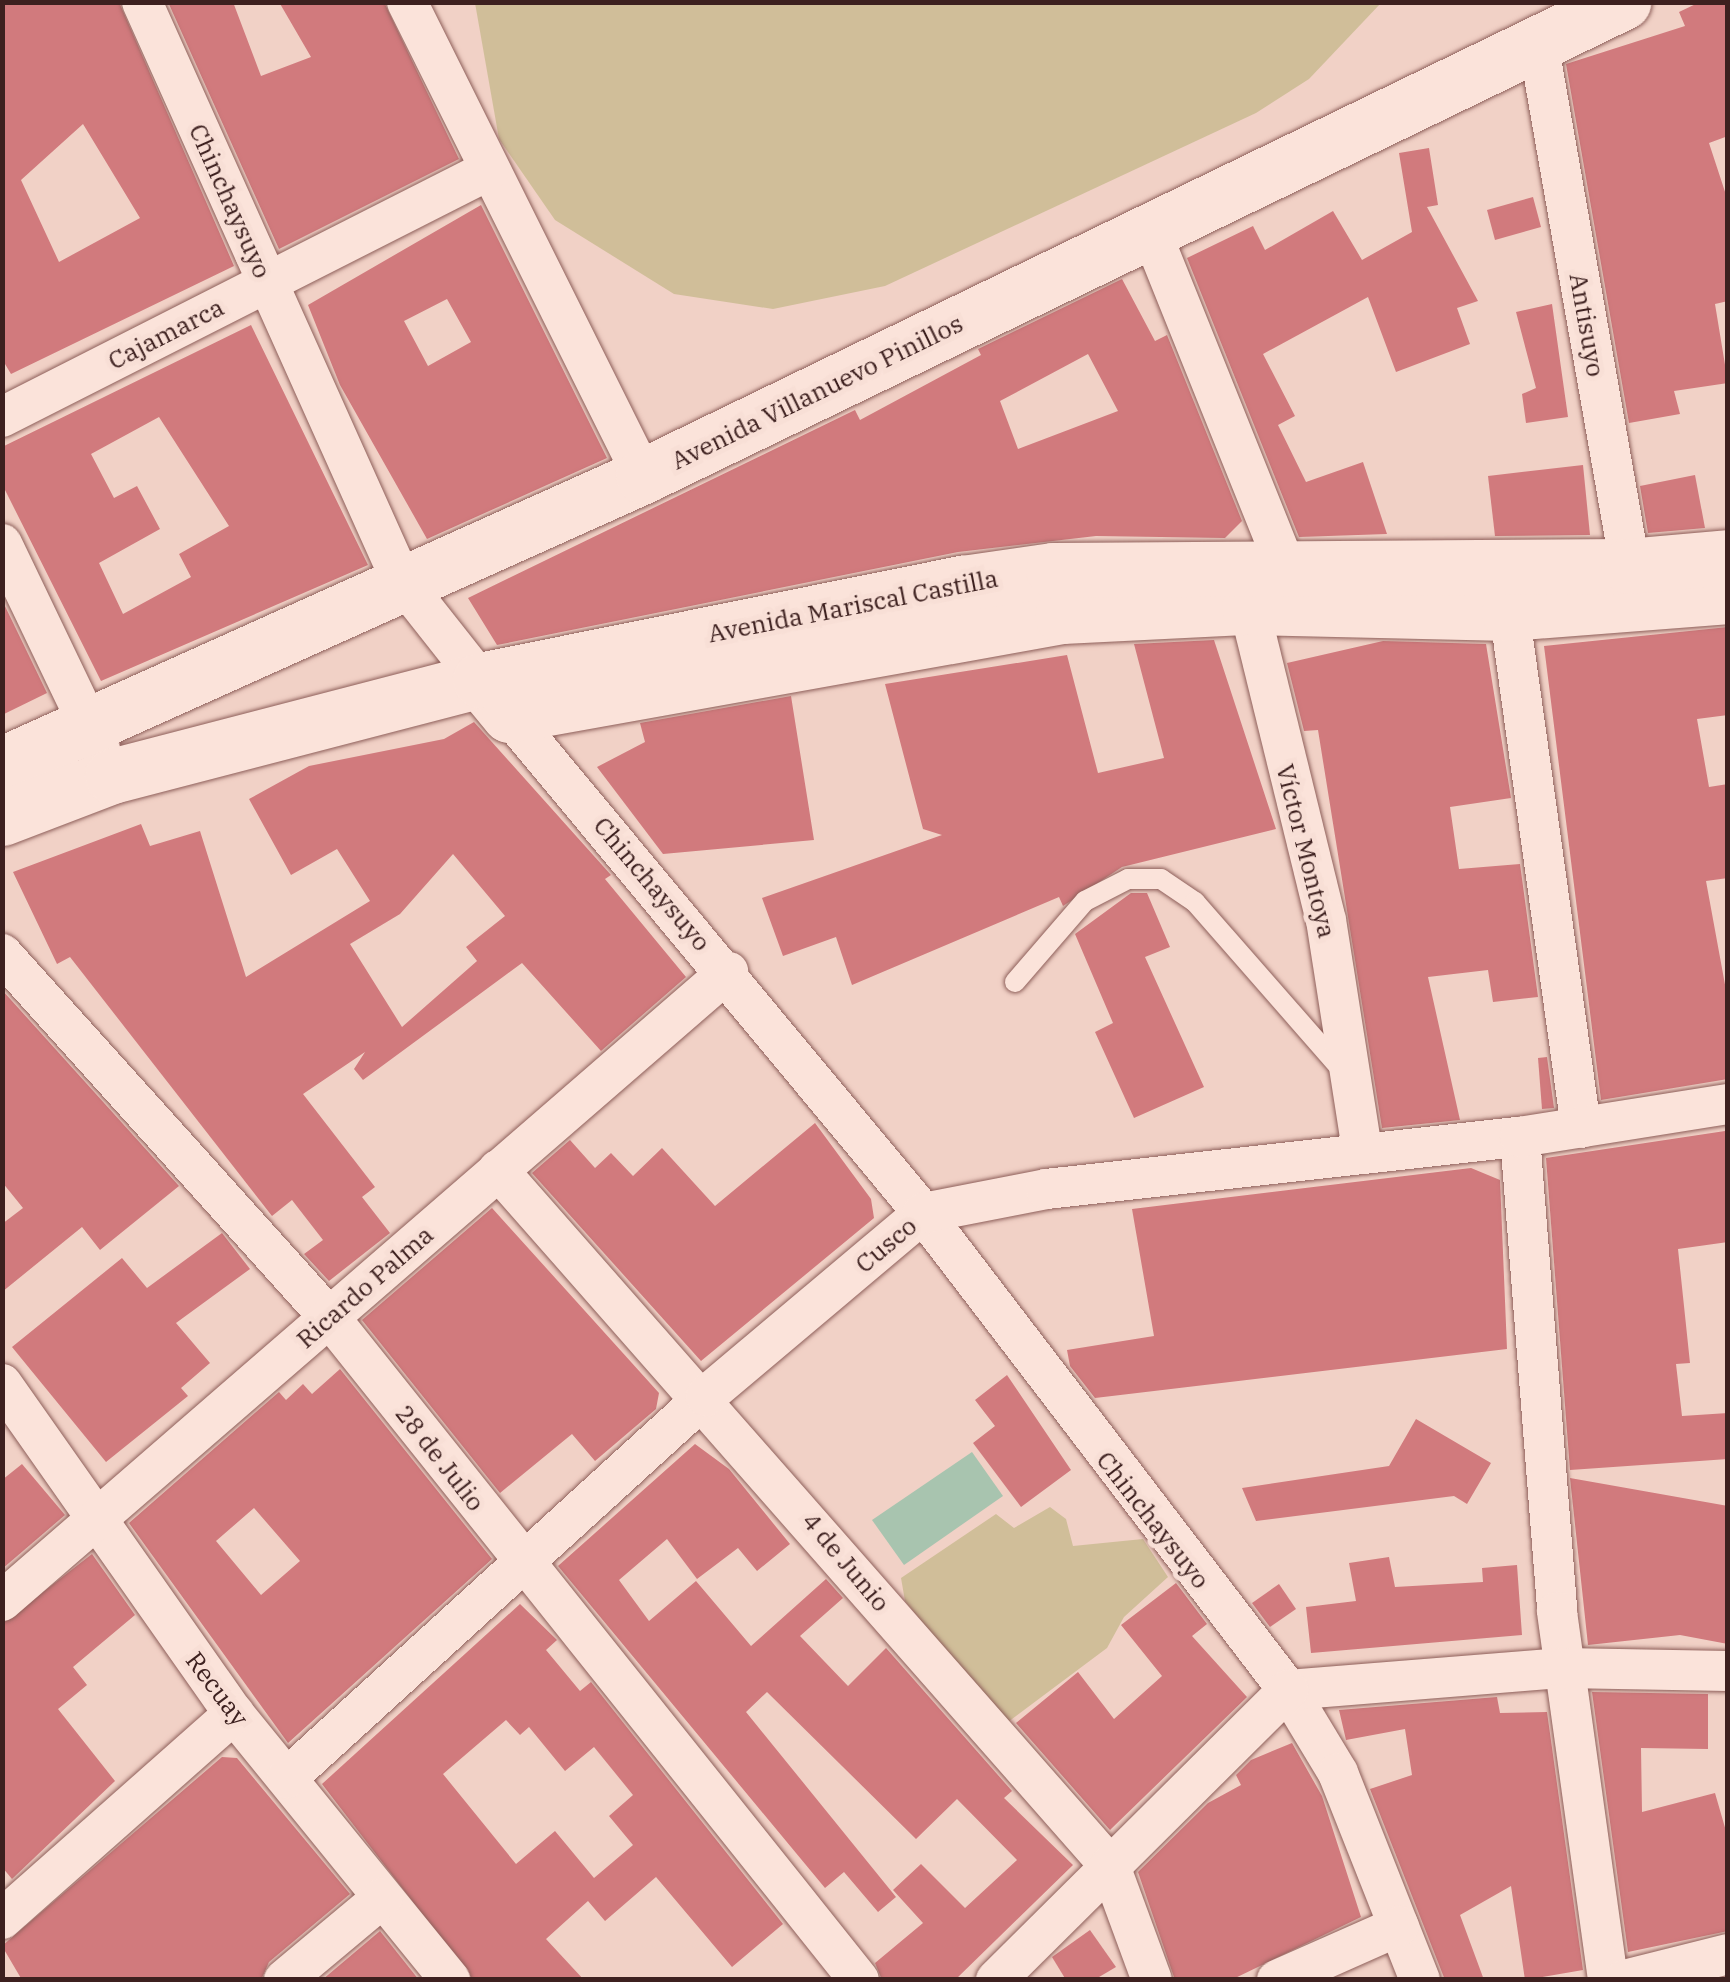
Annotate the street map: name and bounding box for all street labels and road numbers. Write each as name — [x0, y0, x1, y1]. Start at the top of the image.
street label: Chinchaysuyo — [183, 119, 277, 283]
street label: Antisuyo — [1563, 271, 1611, 379]
street label: Cajamarca — [103, 292, 229, 376]
street label: Avenida Villanuevo Pinillos — [666, 308, 968, 476]
street label: Avenida Mariscal Castilla — [705, 563, 1001, 649]
street label: Víctor Montoya — [1270, 761, 1342, 941]
street label: Chinchaysuyo — [587, 811, 717, 957]
street label: Cusco — [849, 1211, 923, 1279]
street label: Ricardo Palma — [291, 1220, 439, 1354]
street label: 28 de Julio — [389, 1399, 491, 1517]
street label: Chinchaysuyo — [1090, 1446, 1216, 1594]
street label: 4 de Junio — [796, 1506, 896, 1618]
street label: Recuay — [179, 1646, 255, 1732]

